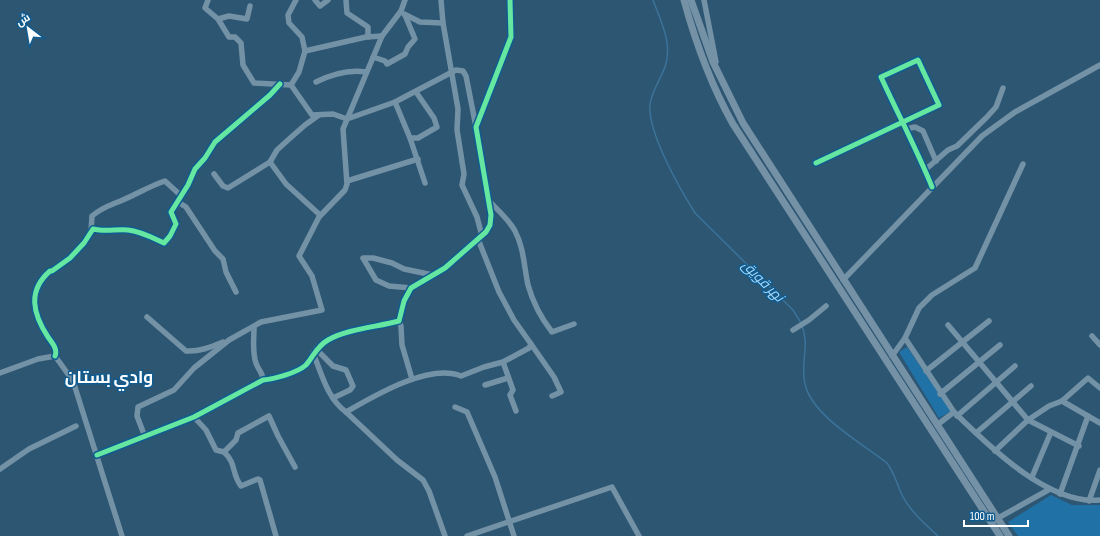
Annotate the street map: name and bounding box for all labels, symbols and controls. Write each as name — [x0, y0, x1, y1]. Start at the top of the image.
north arrow — [8, 8, 48, 48]
text: ش — [14, 11, 33, 29]
water label: نهر قويق — [739, 257, 788, 306]
district label: وادي بستان — [65, 368, 153, 391]
scale bar — [964, 502, 1028, 528]
text: 100 m — [970, 509, 995, 524]

